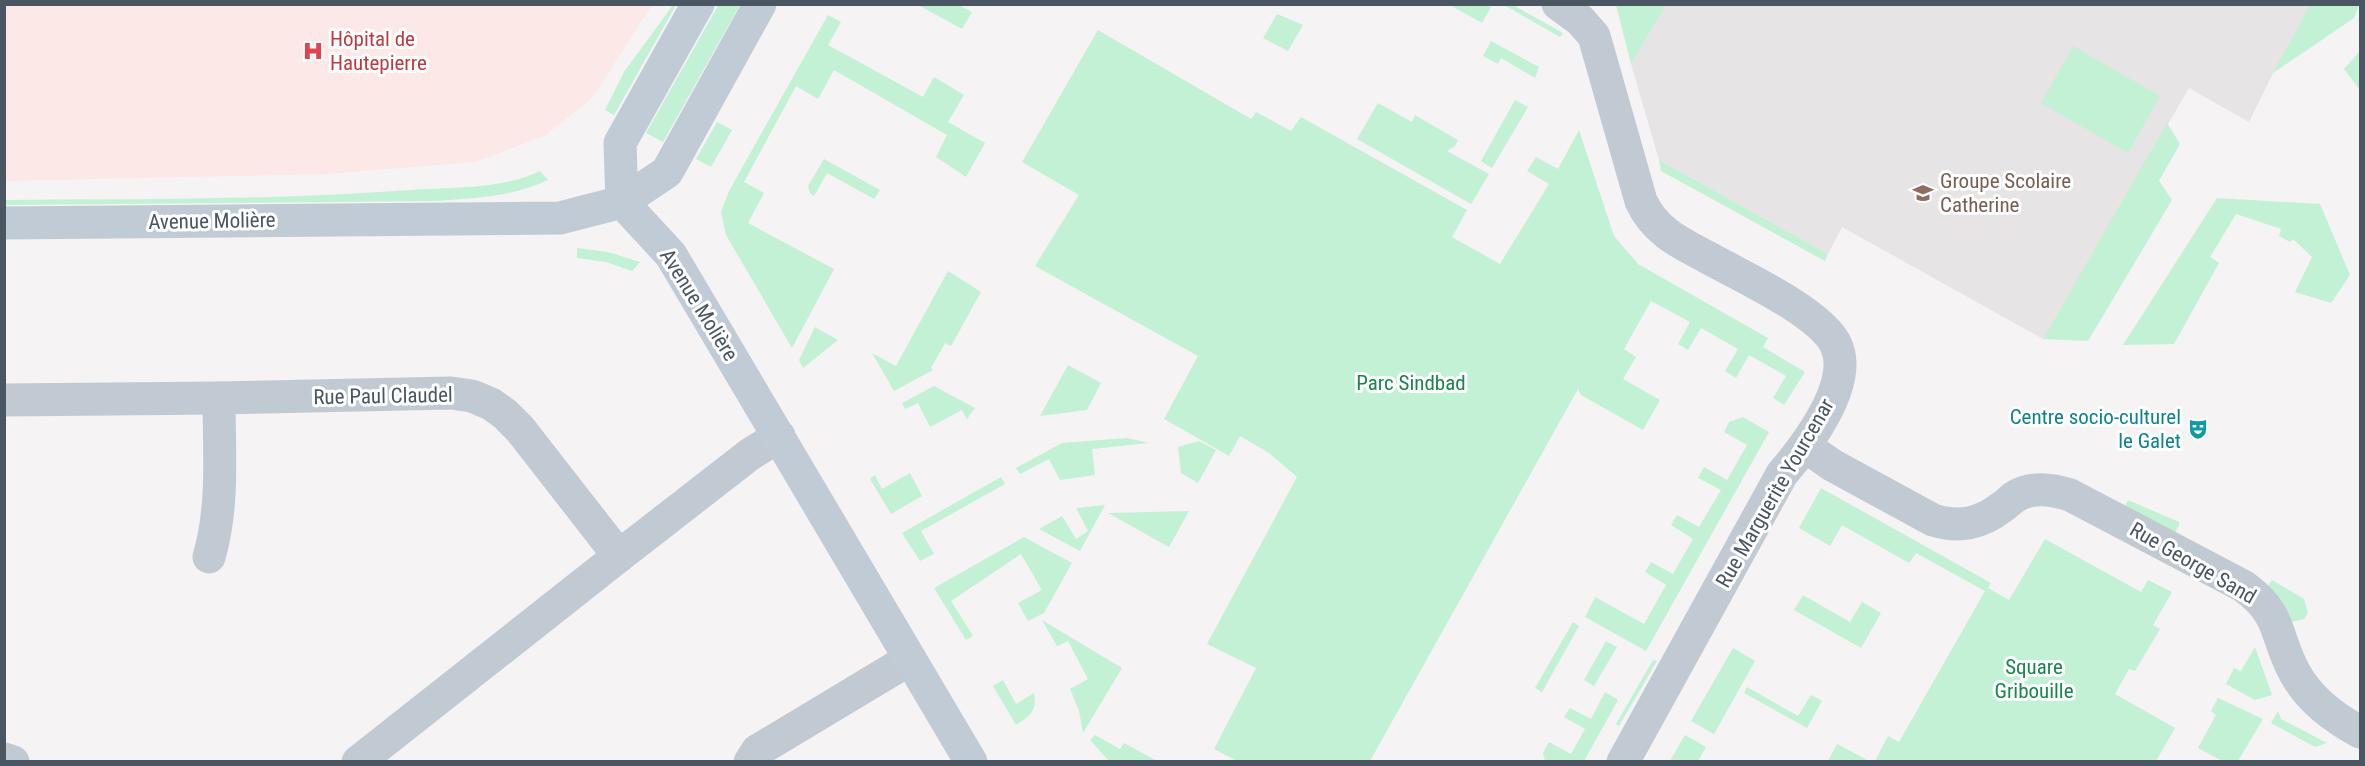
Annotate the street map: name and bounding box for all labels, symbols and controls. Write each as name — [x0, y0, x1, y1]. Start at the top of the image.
place label: Hôpital de Hautepierre — [330, 27, 427, 75]
hospital icon: Hôpital de Hautepierre — [301, 39, 325, 63]
place label: Groupe Scolaire Catherine — [1940, 169, 2071, 217]
school or university icon: Groupe Scolaire Catherine — [1911, 181, 1935, 205]
street label: Avenue Molière — [148, 208, 276, 234]
street label: Avenue Molière — [655, 245, 743, 365]
park label: Parc Sindbad — [1356, 371, 1466, 395]
street label: Rue Paul Claudel — [313, 383, 453, 409]
street label: Rue Marguerite Yourcenar — [1711, 394, 1839, 592]
place label: Centre socio-culturel le Galet — [2010, 405, 2181, 453]
theatre icon: Centre socio-culturel le Galet — [2186, 417, 2210, 441]
street label: Rue George Sand — [2126, 517, 2260, 609]
park label: Square Gribouille — [1995, 655, 2074, 703]

